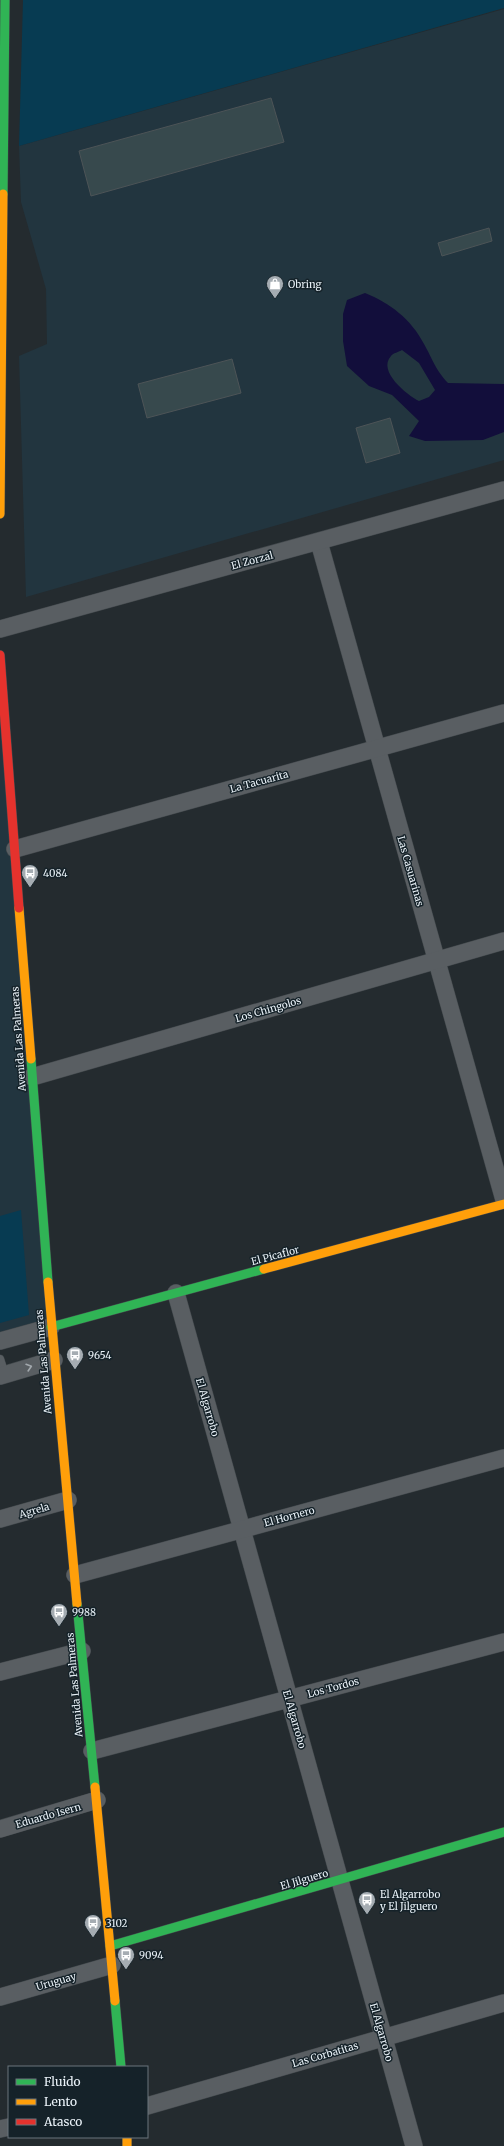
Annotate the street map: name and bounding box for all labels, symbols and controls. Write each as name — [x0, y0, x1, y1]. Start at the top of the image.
shop icon: Obring — [265, 274, 285, 299]
place label: Obring — [288, 278, 322, 291]
street label: El Zorzal — [230, 549, 275, 572]
street label: La Tacuarita — [228, 767, 290, 796]
street label: Las Casuarinas — [394, 835, 427, 908]
bus stop icon: 4084 — [20, 863, 40, 888]
place label: 4084 — [43, 867, 68, 880]
street label: Avenida Las Palmeras — [8, 986, 29, 1093]
street label: Los Chingolos — [234, 994, 303, 1025]
street label: El Picaflor — [250, 1243, 301, 1268]
street label: Avenida Las Palmeras — [32, 1309, 55, 1416]
bus stop icon: 9654 — [65, 1345, 85, 1370]
place label: 9654 — [88, 1349, 111, 1362]
one-way arrow — [26, 1363, 33, 1372]
street label: El Algarrobo — [193, 1376, 222, 1438]
street label: Agrela — [16, 1500, 51, 1521]
street label: El Hornero — [262, 1503, 316, 1529]
bus stop icon: 9988 — [49, 1602, 69, 1627]
place label: 9988 — [72, 1606, 96, 1619]
street label: Avenida Las Palmeras — [63, 1632, 86, 1739]
street label: Los Tordos — [306, 1674, 360, 1701]
street label: El Algarrobo — [280, 1688, 309, 1750]
street label: Eduardo Isern — [14, 1800, 83, 1831]
street label: El Jilguero — [279, 1866, 330, 1893]
place label: El Algarrobo y El Jilguero — [380, 1888, 440, 1913]
bus stop icon: El Algarrobo y El Jilguero — [357, 1890, 377, 1915]
bus stop icon: 3102 — [83, 1913, 103, 1938]
place label: 3102 — [106, 1917, 128, 1930]
bus stop icon: 9094 — [116, 1945, 136, 1970]
place label: 9094 — [139, 1949, 163, 1962]
street label: Uruguay — [35, 1970, 78, 1993]
street label: El Algarrobo — [367, 2001, 396, 2063]
street label: Las Corbatitas — [290, 2039, 360, 2070]
legend — [8, 2066, 148, 2138]
text: Fluido — [44, 2074, 81, 2089]
text: Lento — [44, 2094, 77, 2109]
text: Atasco — [43, 2114, 82, 2129]

